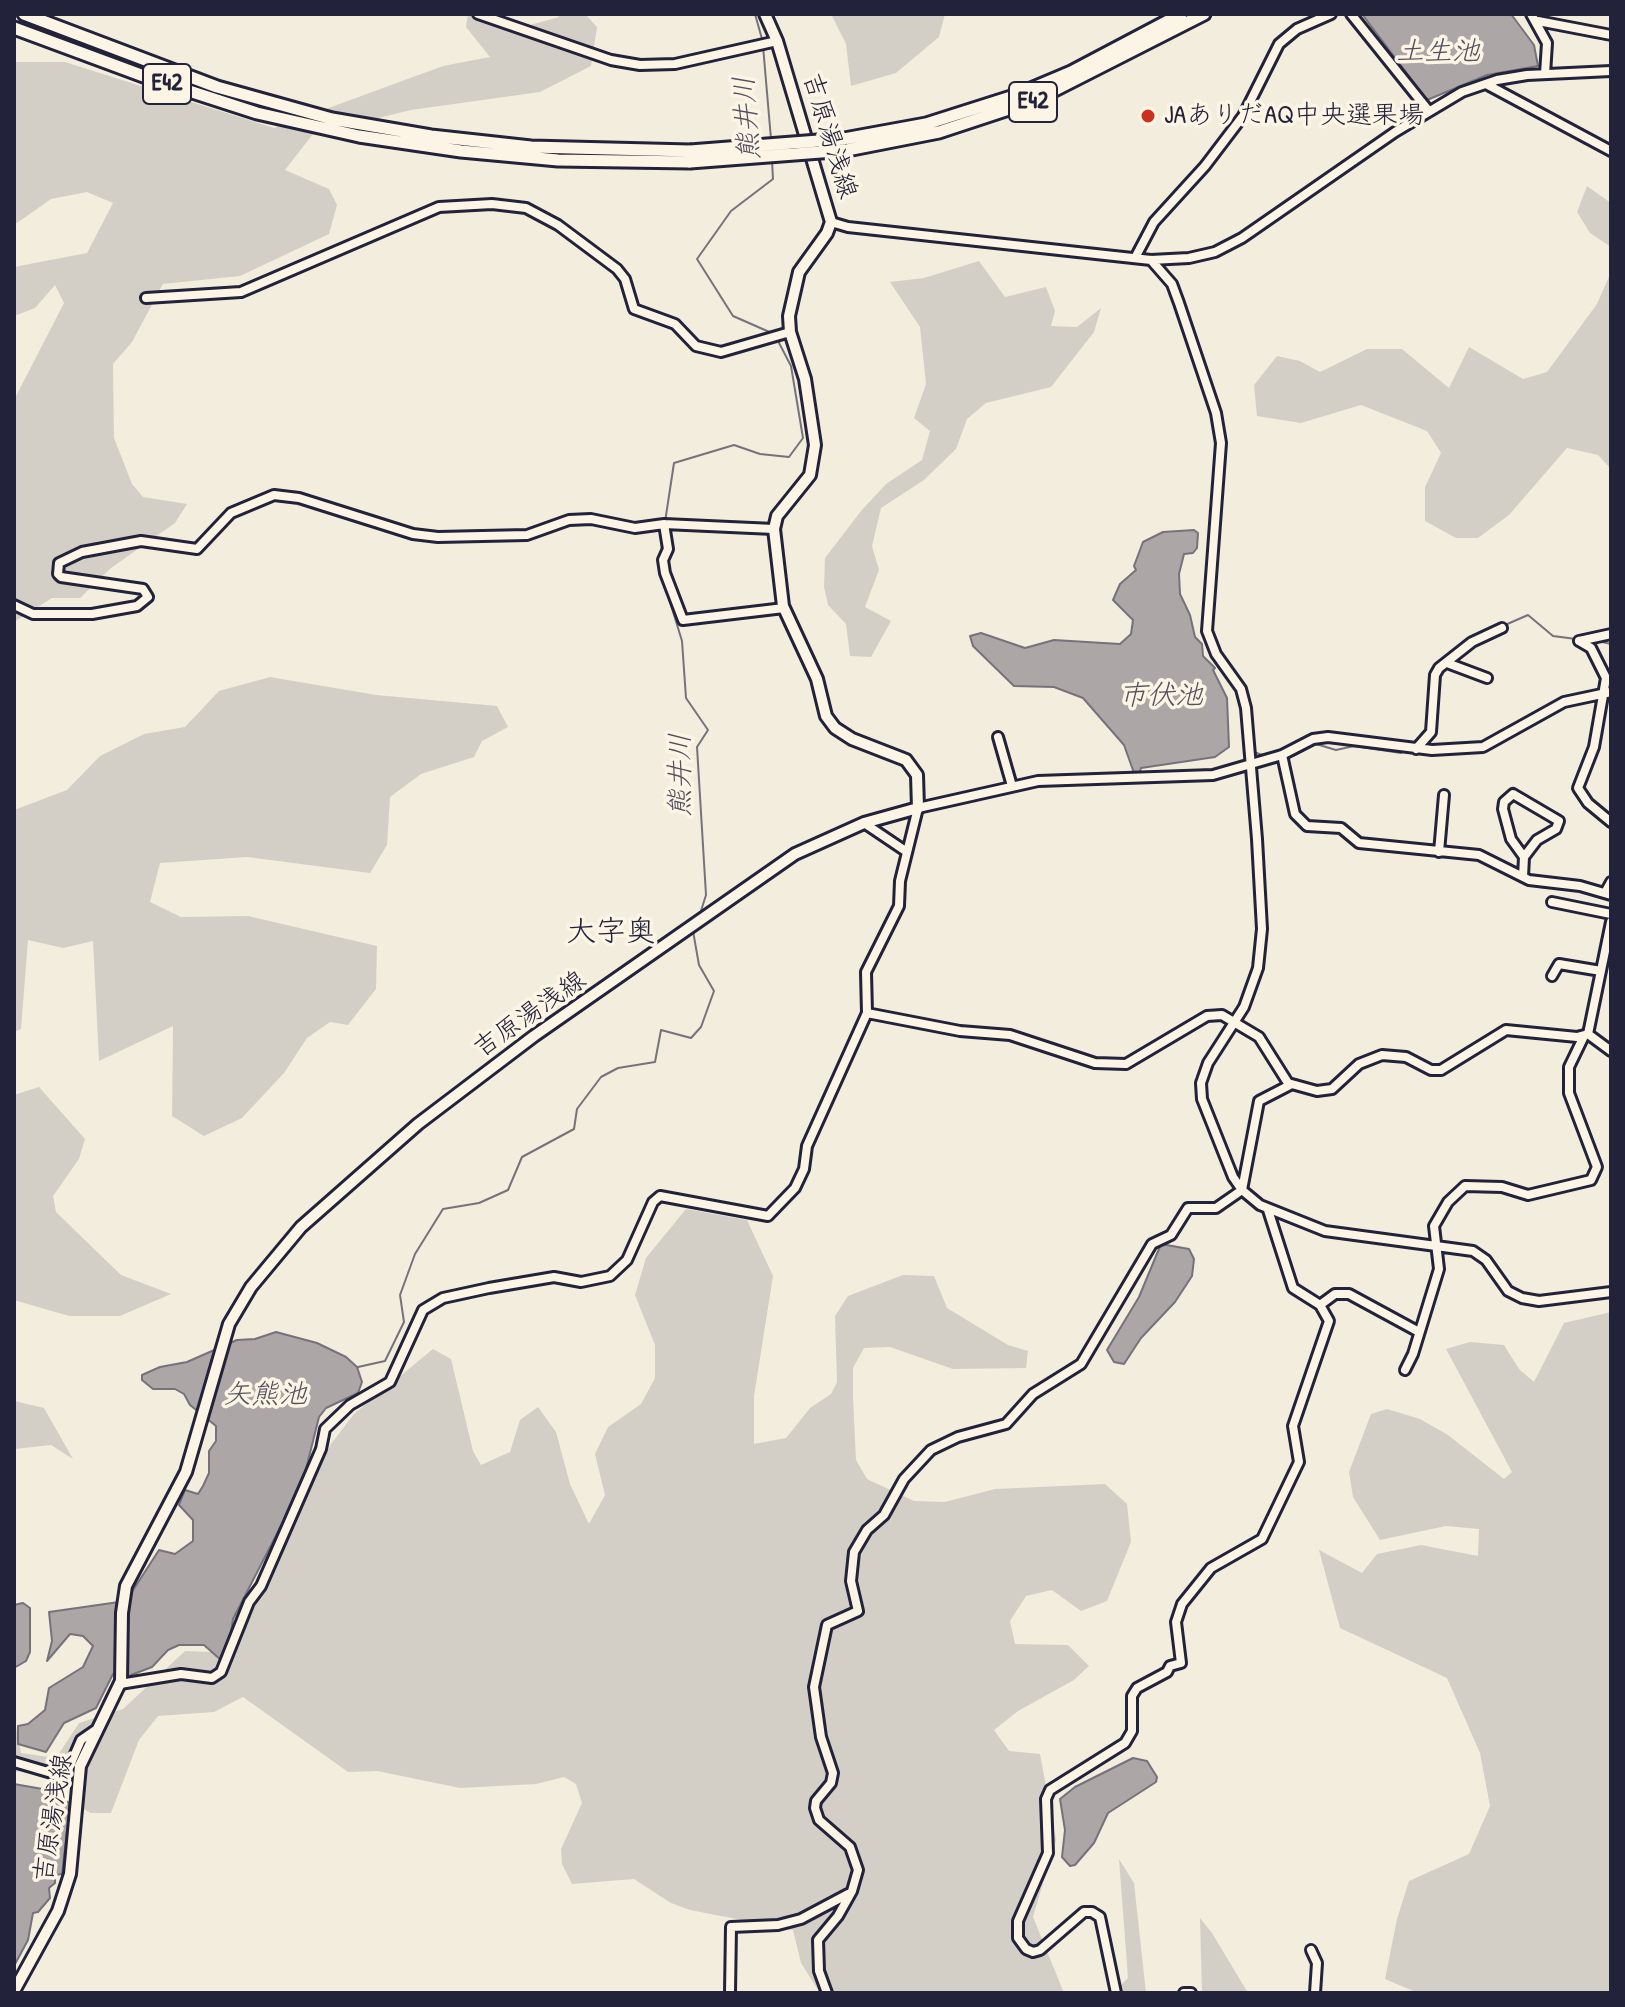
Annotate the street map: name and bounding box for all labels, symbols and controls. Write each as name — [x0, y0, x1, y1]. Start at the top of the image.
water label: 土生池 — [1396, 36, 1480, 70]
road number: E42 — [143, 64, 191, 104]
street label: 吉原湯浅線 — [795, 69, 863, 203]
water label: 熊井川 — [728, 75, 768, 161]
road number: E42 — [1009, 82, 1057, 122]
place label: JAありだAQ中央選果場 — [1164, 100, 1424, 132]
marker: JAありだAQ中央選果場 — [1139, 107, 1157, 125]
water label: 市伏池 — [1119, 680, 1203, 714]
water label: 熊井川 — [665, 733, 699, 817]
district label: 大字奥 — [566, 915, 656, 951]
street label: 吉原湯浅線 — [468, 965, 592, 1065]
water label: 矢熊池 — [223, 1379, 307, 1413]
street label: 吉原湯浅線 — [28, 1751, 80, 1885]

